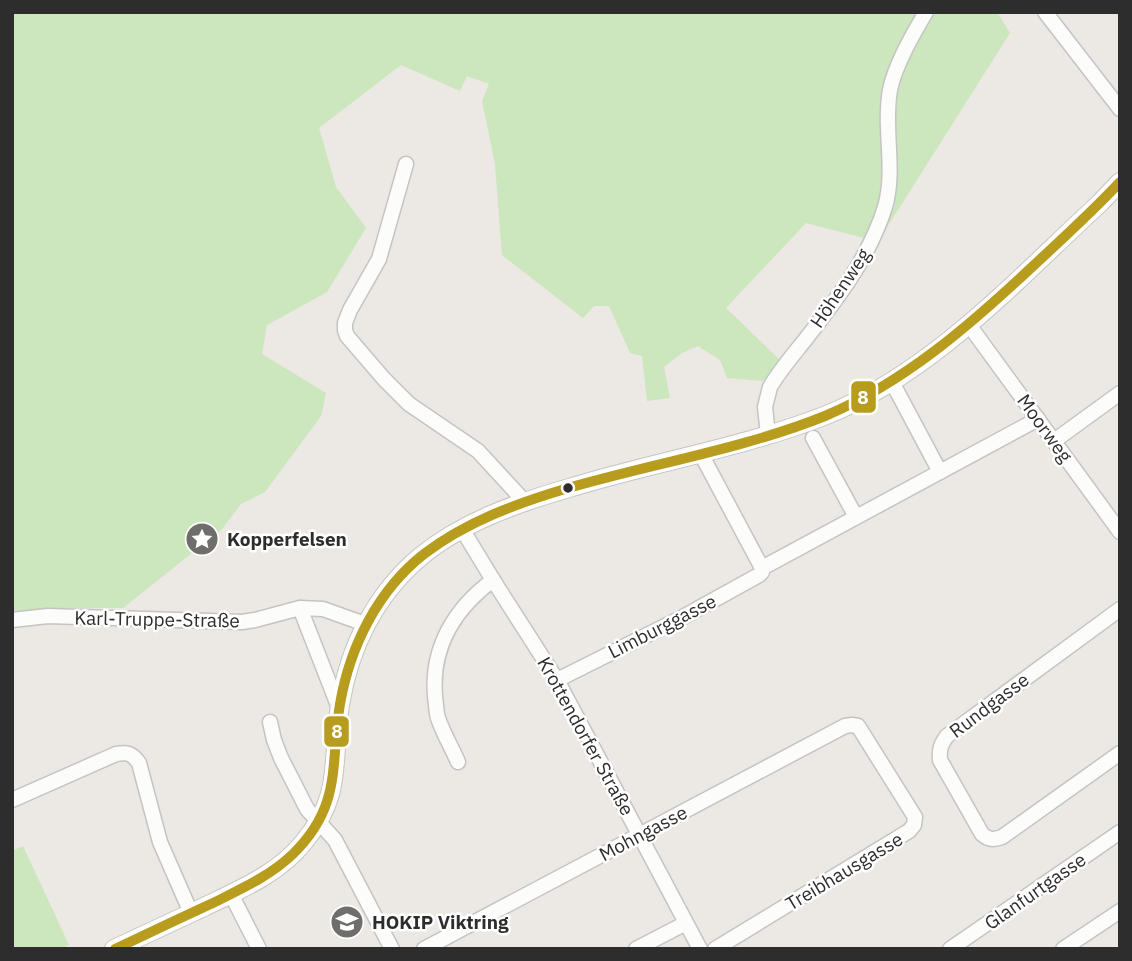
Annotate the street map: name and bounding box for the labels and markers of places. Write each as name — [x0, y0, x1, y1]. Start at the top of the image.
unlabelled marker — [561, 481, 575, 495]
place icon: Kopperfelsen — [183, 520, 221, 558]
place label: Kopperfelsen — [227, 527, 347, 551]
school or university icon: HOKIP Viktring — [328, 903, 366, 941]
place label: HOKIP Viktring — [372, 910, 509, 934]

